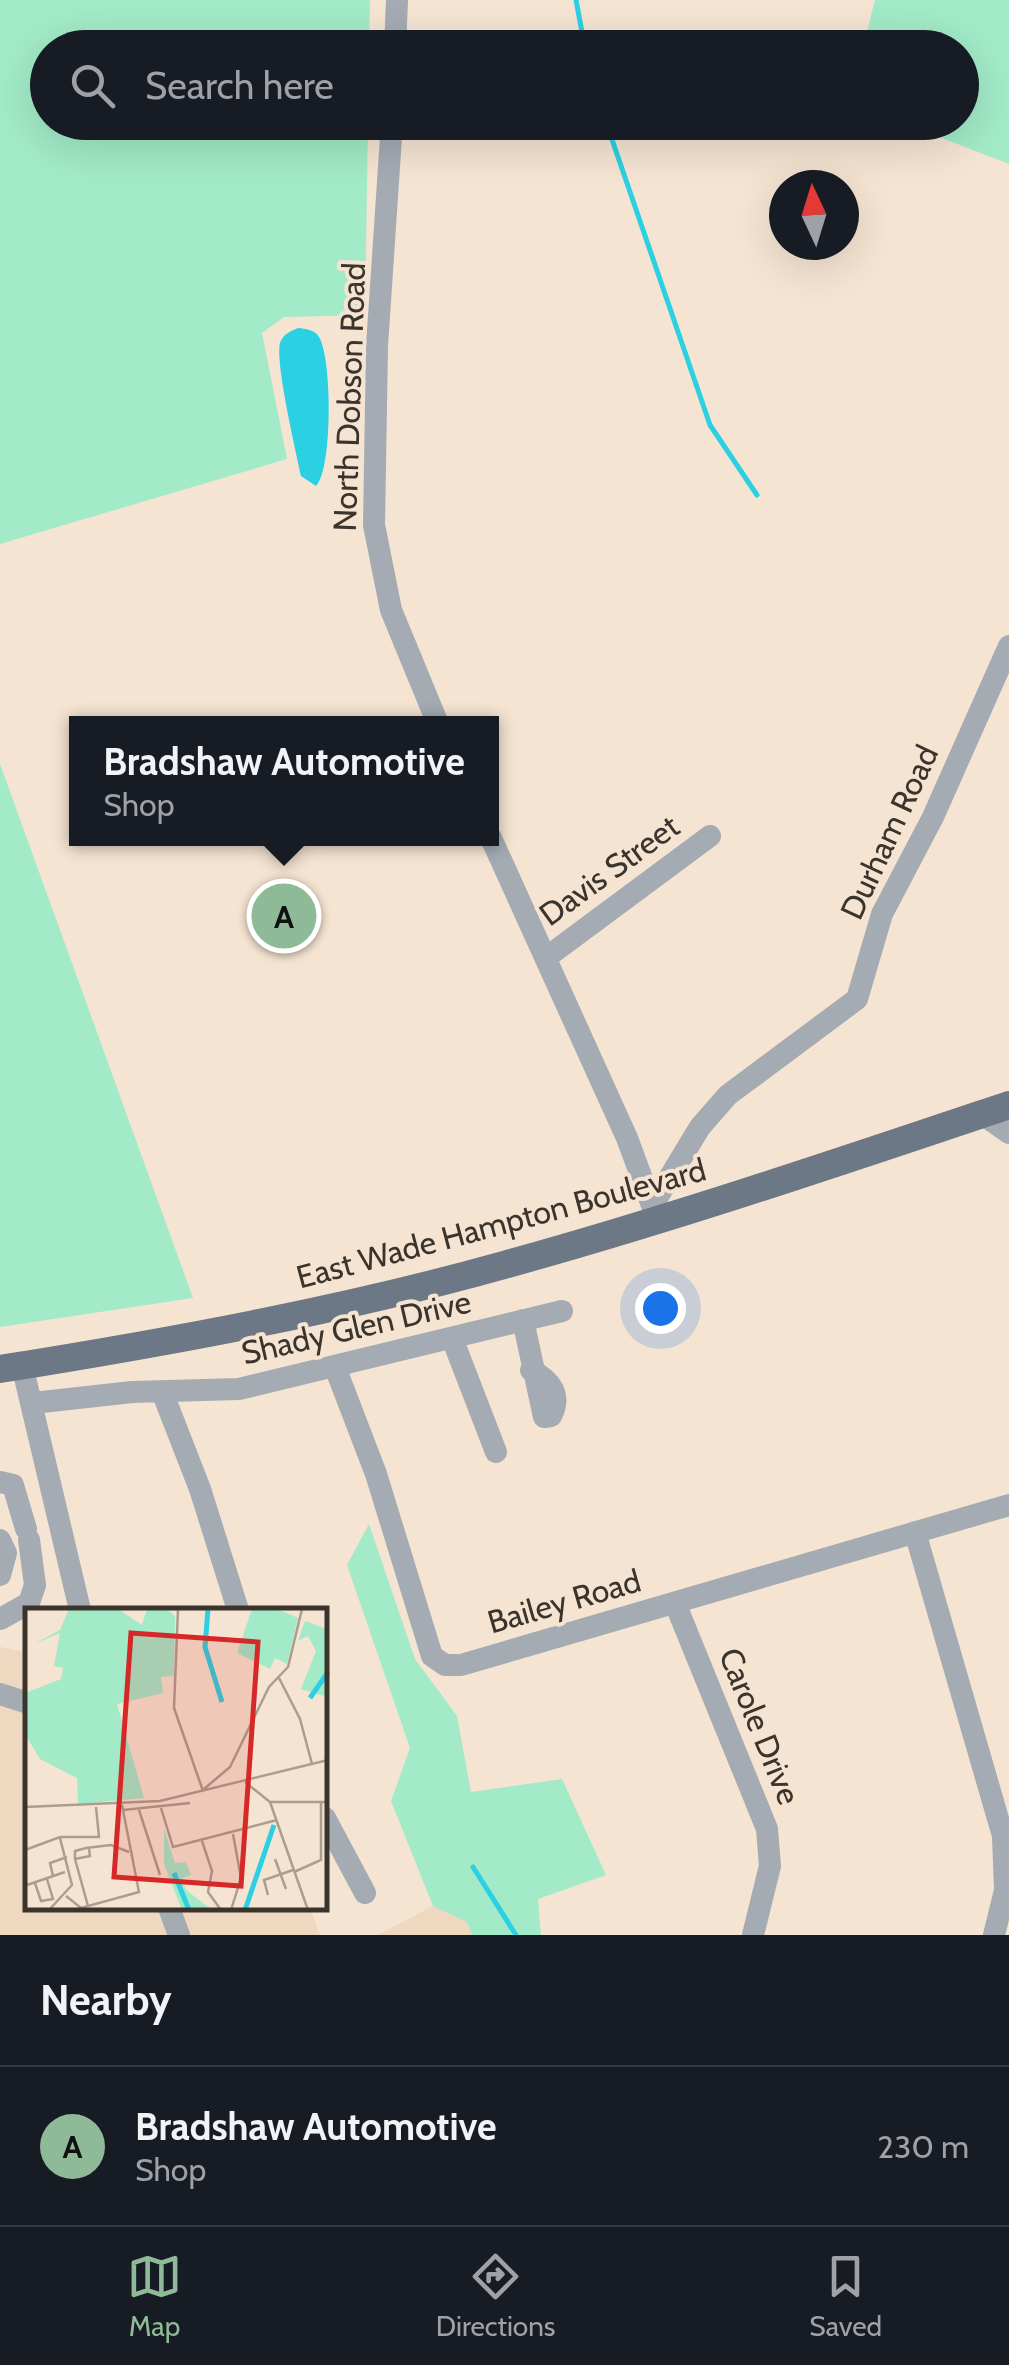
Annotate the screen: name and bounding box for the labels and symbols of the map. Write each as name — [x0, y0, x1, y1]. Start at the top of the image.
north arrow — [769, 170, 859, 260]
street label: North Dobson Road — [325, 262, 373, 532]
street label: Durham Road — [832, 739, 946, 925]
street label: Davis Street — [532, 806, 687, 934]
pin: A — [252, 878, 316, 954]
street label: East Wade Hampton Boulevard — [292, 1150, 710, 1296]
street label: Shady Glen Drive — [237, 1282, 475, 1372]
your location — [635, 1283, 686, 1334]
street label: Bailey Road — [483, 1561, 645, 1641]
inset map — [25, 1608, 328, 1910]
street label: Carole Drive — [711, 1642, 809, 1810]

